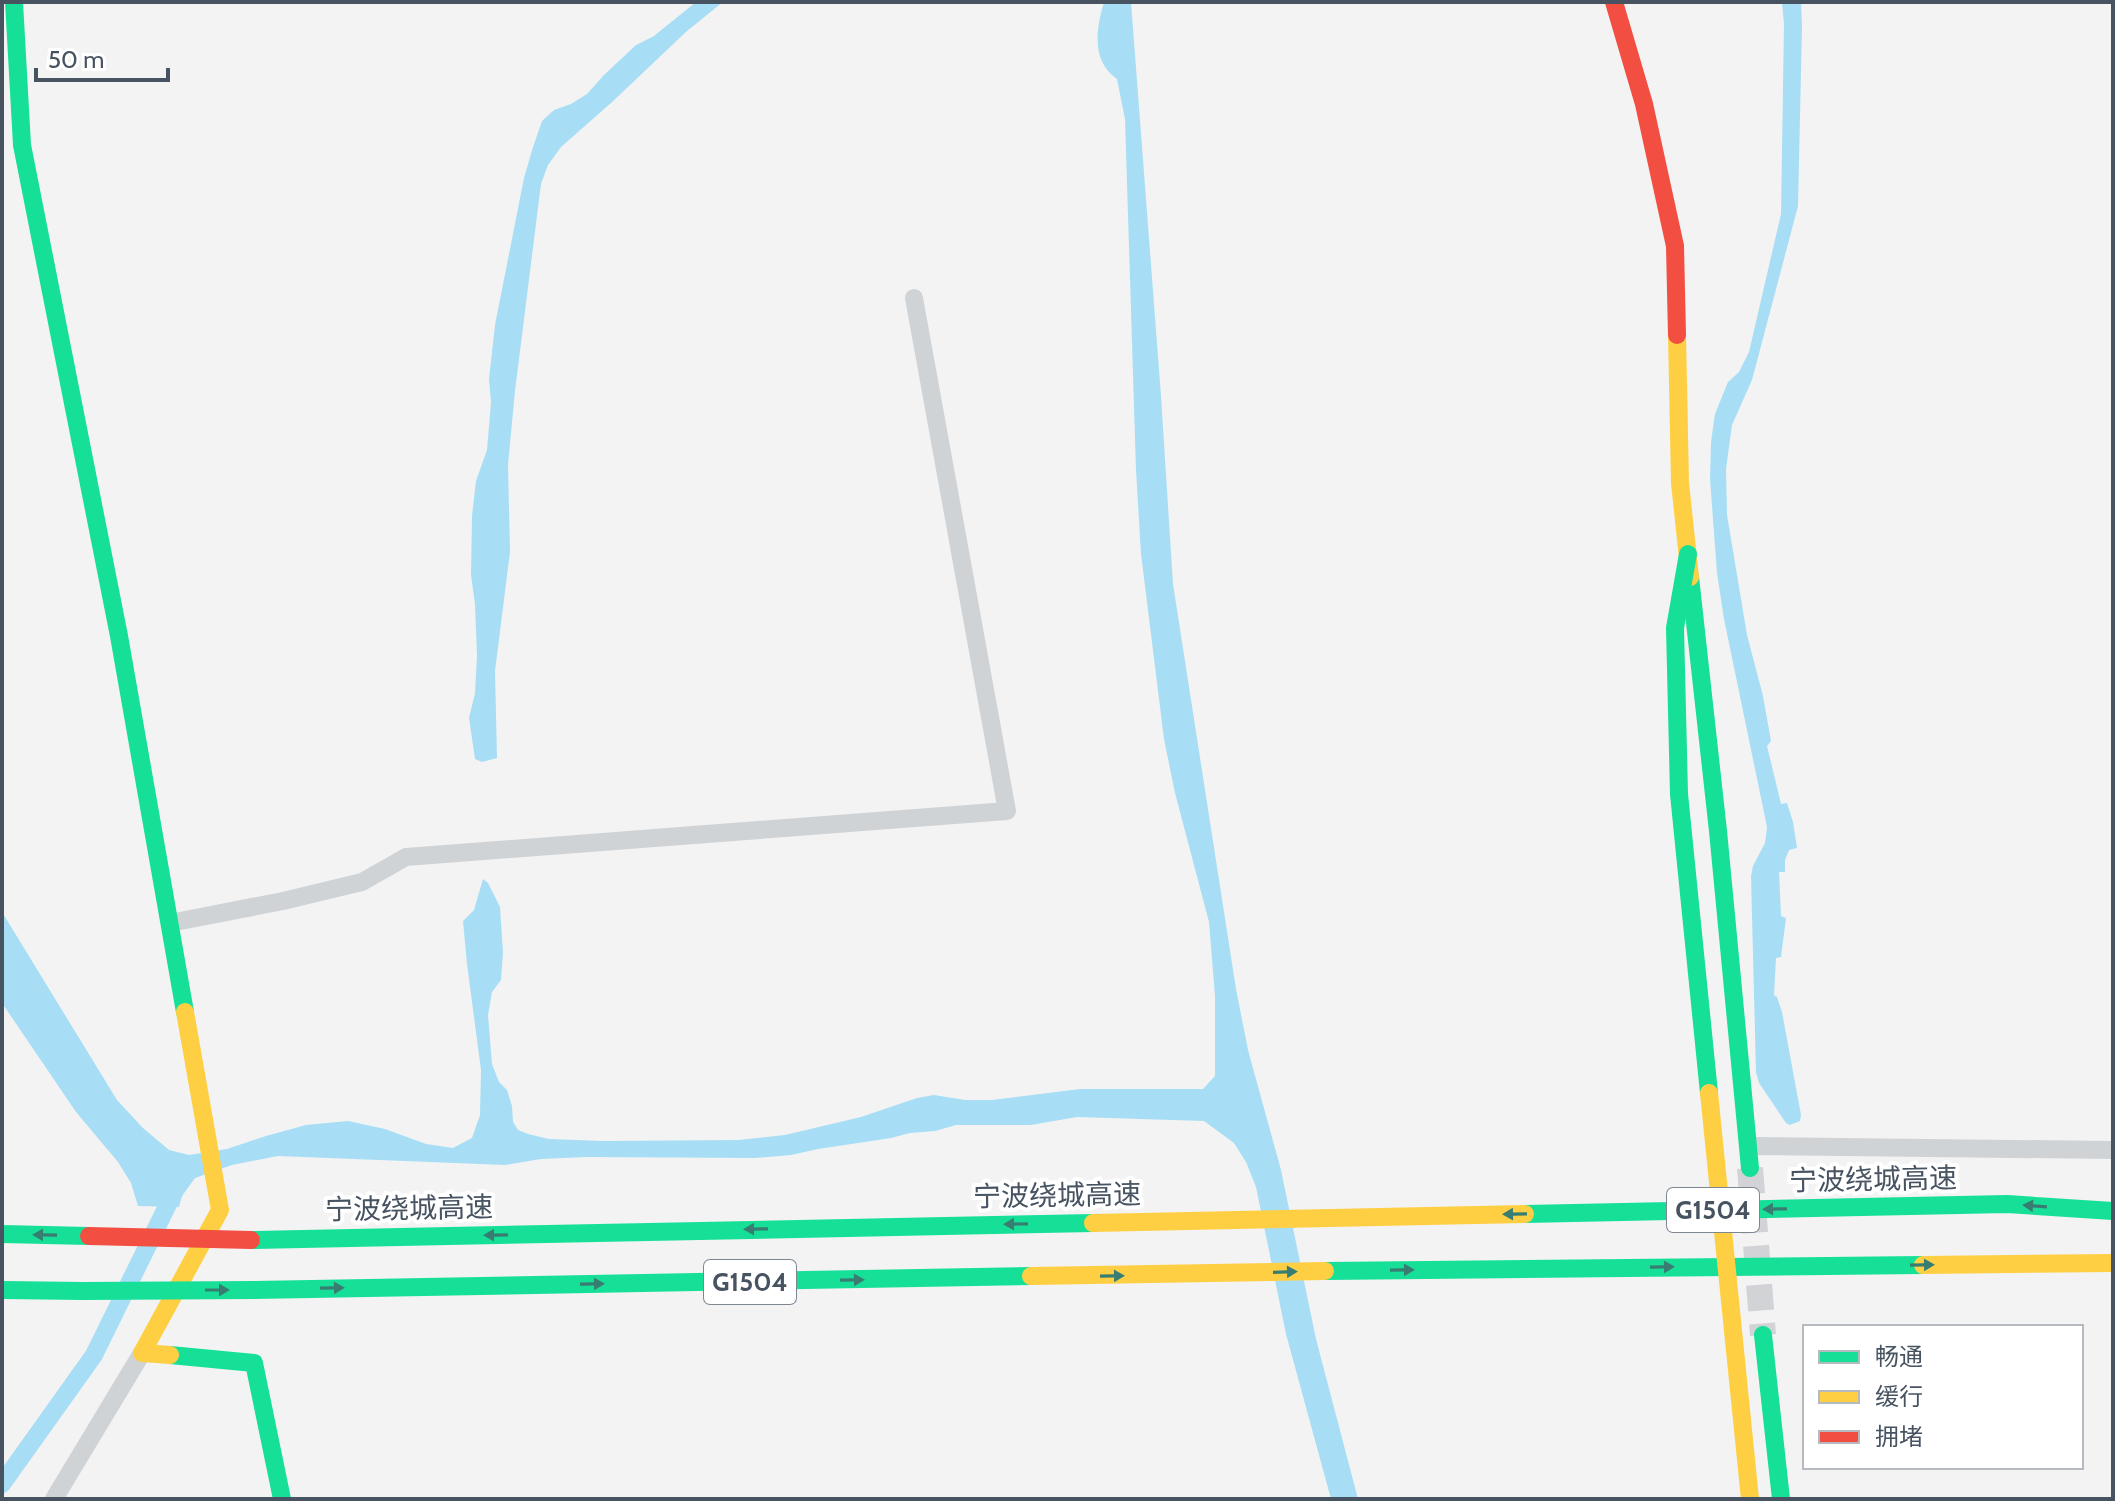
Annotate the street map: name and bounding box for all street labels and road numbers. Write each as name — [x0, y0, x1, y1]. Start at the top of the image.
street label: 宁波绕城高速 — [1789, 1161, 1957, 1197]
street label: 宁波绕城高速 — [973, 1177, 1141, 1213]
road number: G1504 — [1667, 1188, 1759, 1232]
street label: 宁波绕城高速 — [325, 1190, 493, 1226]
road number: G1504 — [704, 1260, 796, 1304]

